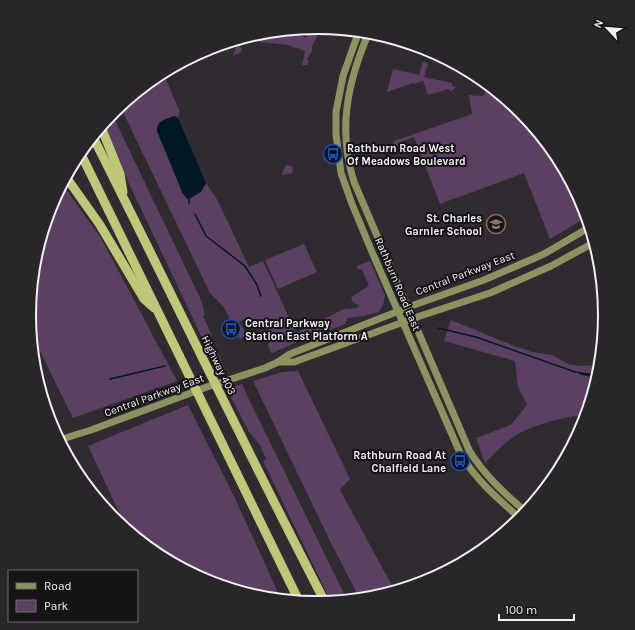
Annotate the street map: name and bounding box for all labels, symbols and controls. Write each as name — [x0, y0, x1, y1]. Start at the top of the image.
north arrow — [587, 8, 627, 48]
text: N — [591, 17, 606, 30]
place label: Rathburn Road West Of Meadows Boulevard — [347, 142, 466, 168]
bus stop icon: Rathburn Road West Of Meadows Boulevard — [322, 143, 344, 165]
place label: St. Charles Garnier School — [405, 212, 482, 238]
school or university icon: St. Charles Garnier School — [485, 213, 507, 235]
street label: Rathburn Road East — [372, 236, 423, 333]
street label: Central Parkway East — [414, 249, 517, 298]
place label: Central Parkway Station East Platform A — [245, 317, 368, 343]
bus stop icon: Central Parkway Station East Platform A — [220, 318, 242, 340]
street label: Highway 403 — [199, 333, 239, 397]
street label: Central Parkway East — [103, 371, 206, 420]
place label: Rathburn Road At Chalfield Lane — [353, 449, 447, 475]
bus stop icon: Rathburn Road At Chalfield Lane — [449, 450, 471, 472]
legend — [8, 570, 138, 622]
text: Road — [44, 579, 72, 593]
scale bar — [499, 596, 574, 622]
text: Park — [44, 599, 69, 613]
text: 100 m — [505, 603, 537, 617]

